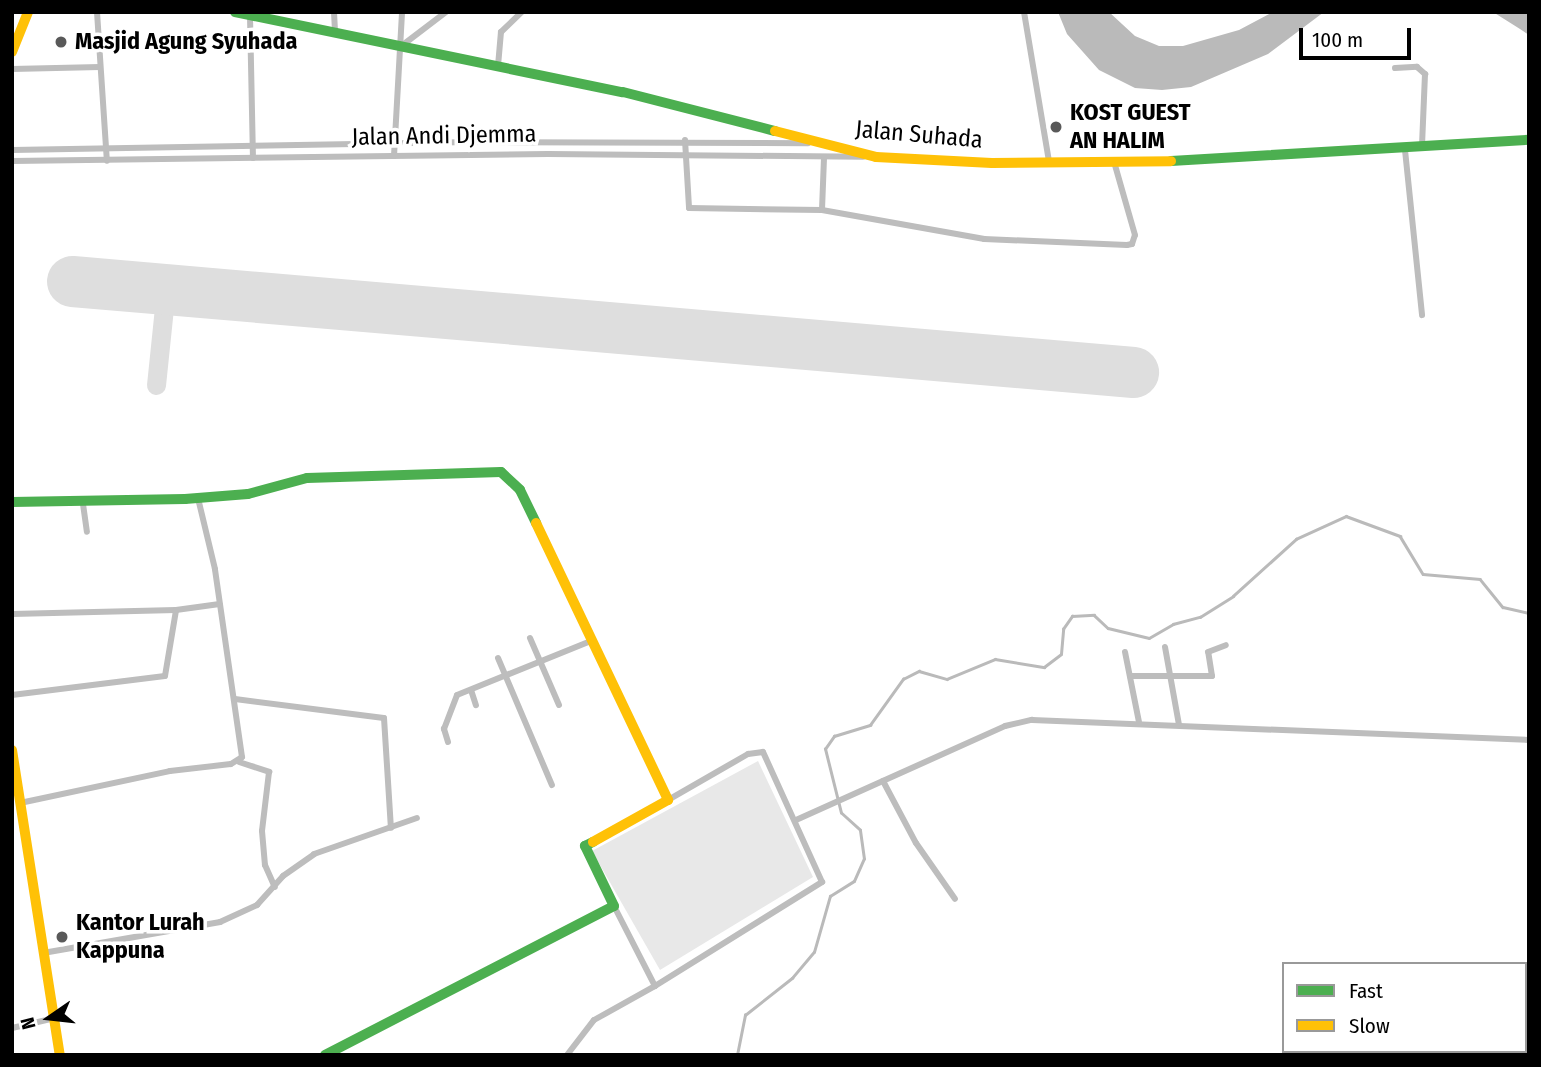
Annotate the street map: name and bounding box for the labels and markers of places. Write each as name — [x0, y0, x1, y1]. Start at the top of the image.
place label: Masjid Agung Syuhada — [75, 28, 297, 56]
marker: Masjid Agung Syuhada — [53, 34, 69, 50]
place label: KOST GUEST AN HALIM — [1070, 99, 1190, 155]
marker: KOST GUEST AN HALIM — [1048, 119, 1064, 135]
place label: Kantor Lurah Kappuna — [76, 909, 205, 965]
marker: Kantor Lurah Kappuna — [54, 929, 70, 945]

